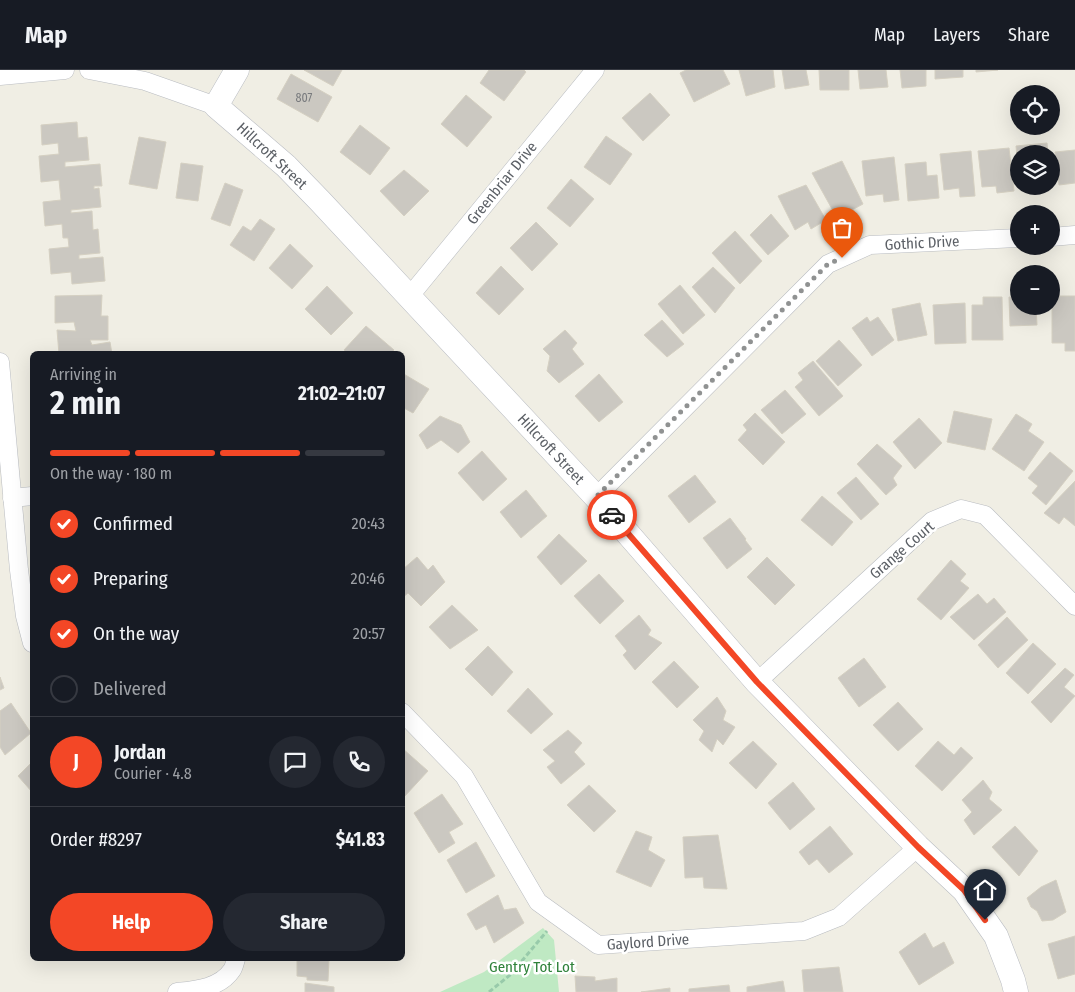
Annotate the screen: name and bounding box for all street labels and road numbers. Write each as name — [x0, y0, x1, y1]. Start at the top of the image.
street label: Hillcroft Street — [233, 119, 311, 193]
street label: Greenbriar Drive — [463, 138, 541, 228]
street label: Gothic Drive — [884, 232, 960, 254]
street label: Hillcroft Street — [514, 410, 588, 488]
street label: Grange Court — [866, 517, 938, 583]
street label: Gaylord Drive — [606, 930, 690, 954]

